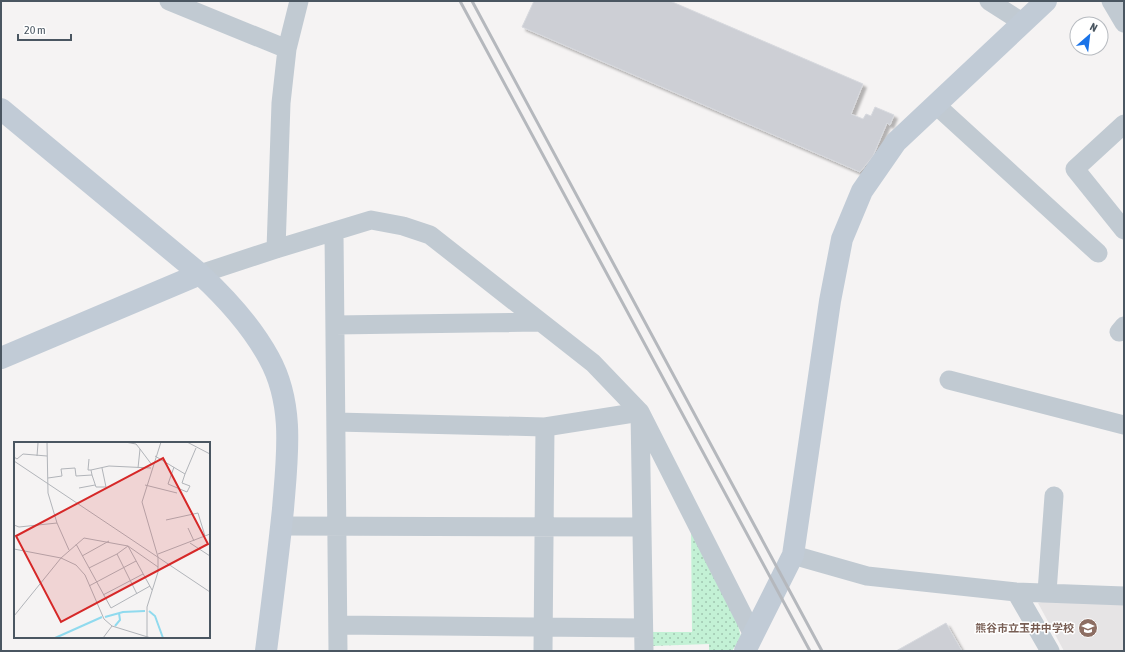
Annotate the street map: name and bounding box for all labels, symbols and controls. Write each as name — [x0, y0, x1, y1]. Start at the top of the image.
scale bar — [18, 16, 71, 42]
north arrow — [1069, 16, 1109, 56]
text: N — [1088, 20, 1099, 34]
text: 20 m — [24, 23, 46, 37]
inset map — [14, 442, 210, 638]
school or university icon: 熊谷市立玉井中学校 — [1077, 617, 1099, 639]
place label: 熊谷市立玉井中学校 — [975, 622, 1074, 634]

